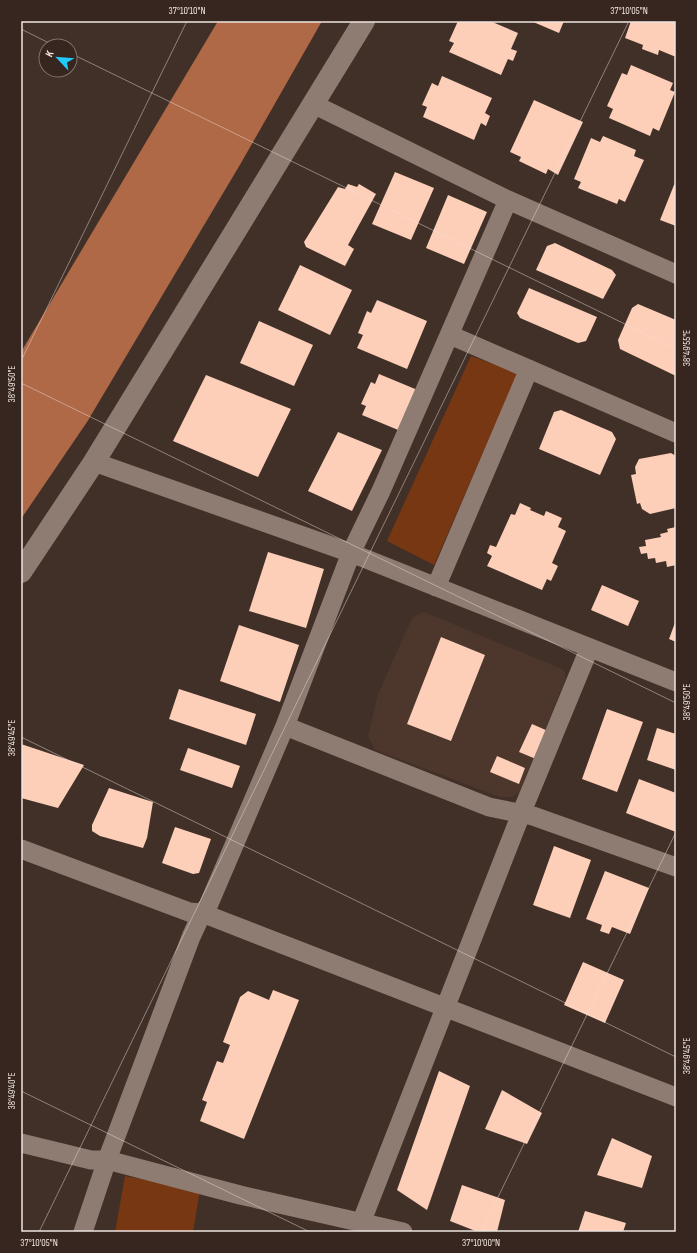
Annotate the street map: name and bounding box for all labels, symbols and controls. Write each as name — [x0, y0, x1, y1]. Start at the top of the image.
text: 37°10'10"N — [168, 5, 206, 17]
text: 37°10'05"N — [610, 5, 648, 17]
north arrow — [38, 38, 78, 78]
text: K — [42, 48, 57, 59]
text: 38°49'55"E — [681, 330, 693, 366]
text: 38°49'50"E — [6, 366, 18, 402]
text: 38°49'50"E — [681, 684, 693, 720]
text: 38°49'45"E — [6, 720, 18, 756]
text: 38°49'45"E — [681, 1038, 693, 1074]
text: 38°49'40"E — [6, 1072, 18, 1110]
text: 37°10'05"N — [20, 1237, 58, 1249]
text: 37°10'00"N — [462, 1237, 500, 1249]

